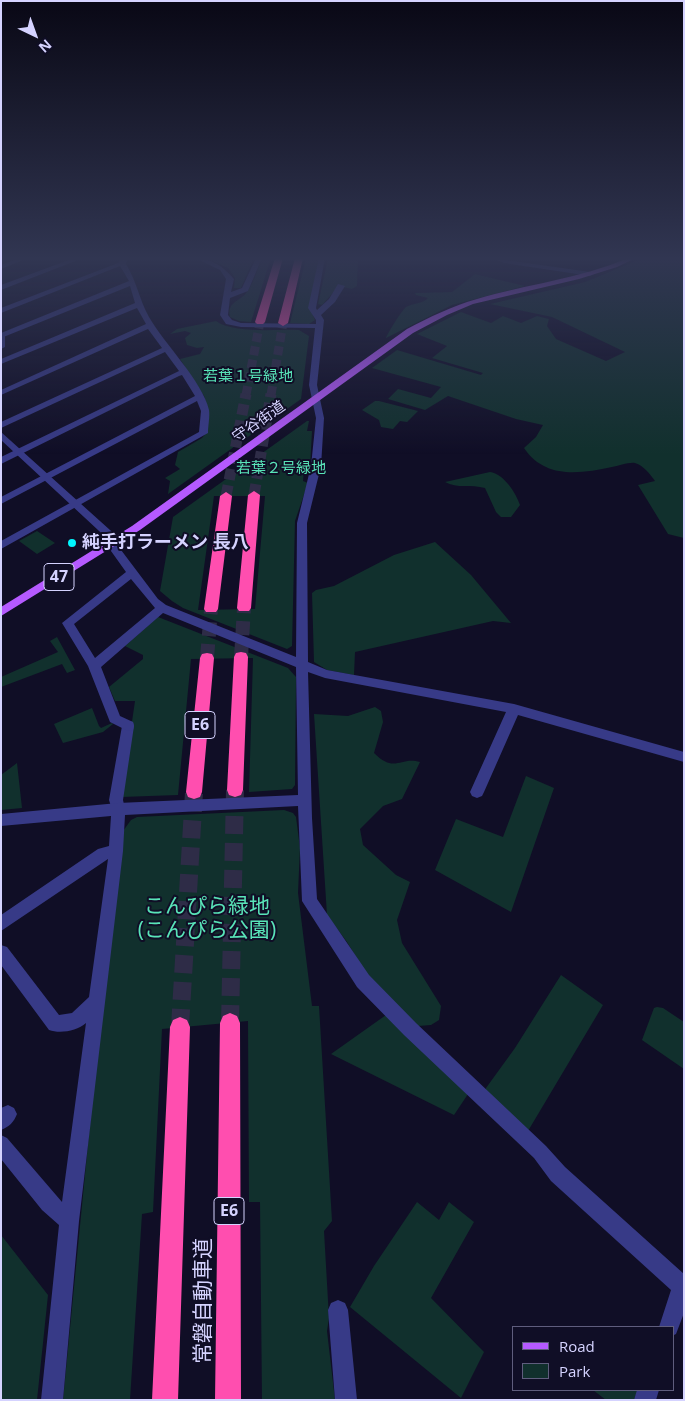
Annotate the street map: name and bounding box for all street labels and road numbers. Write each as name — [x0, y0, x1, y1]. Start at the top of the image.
street label: 守谷街道 — [229, 397, 289, 447]
road number: 47 — [44, 564, 74, 590]
road number: E6 — [185, 712, 215, 738]
road number: E6 — [214, 1198, 244, 1224]
street label: 常磐自動車道 — [191, 1238, 217, 1364]

